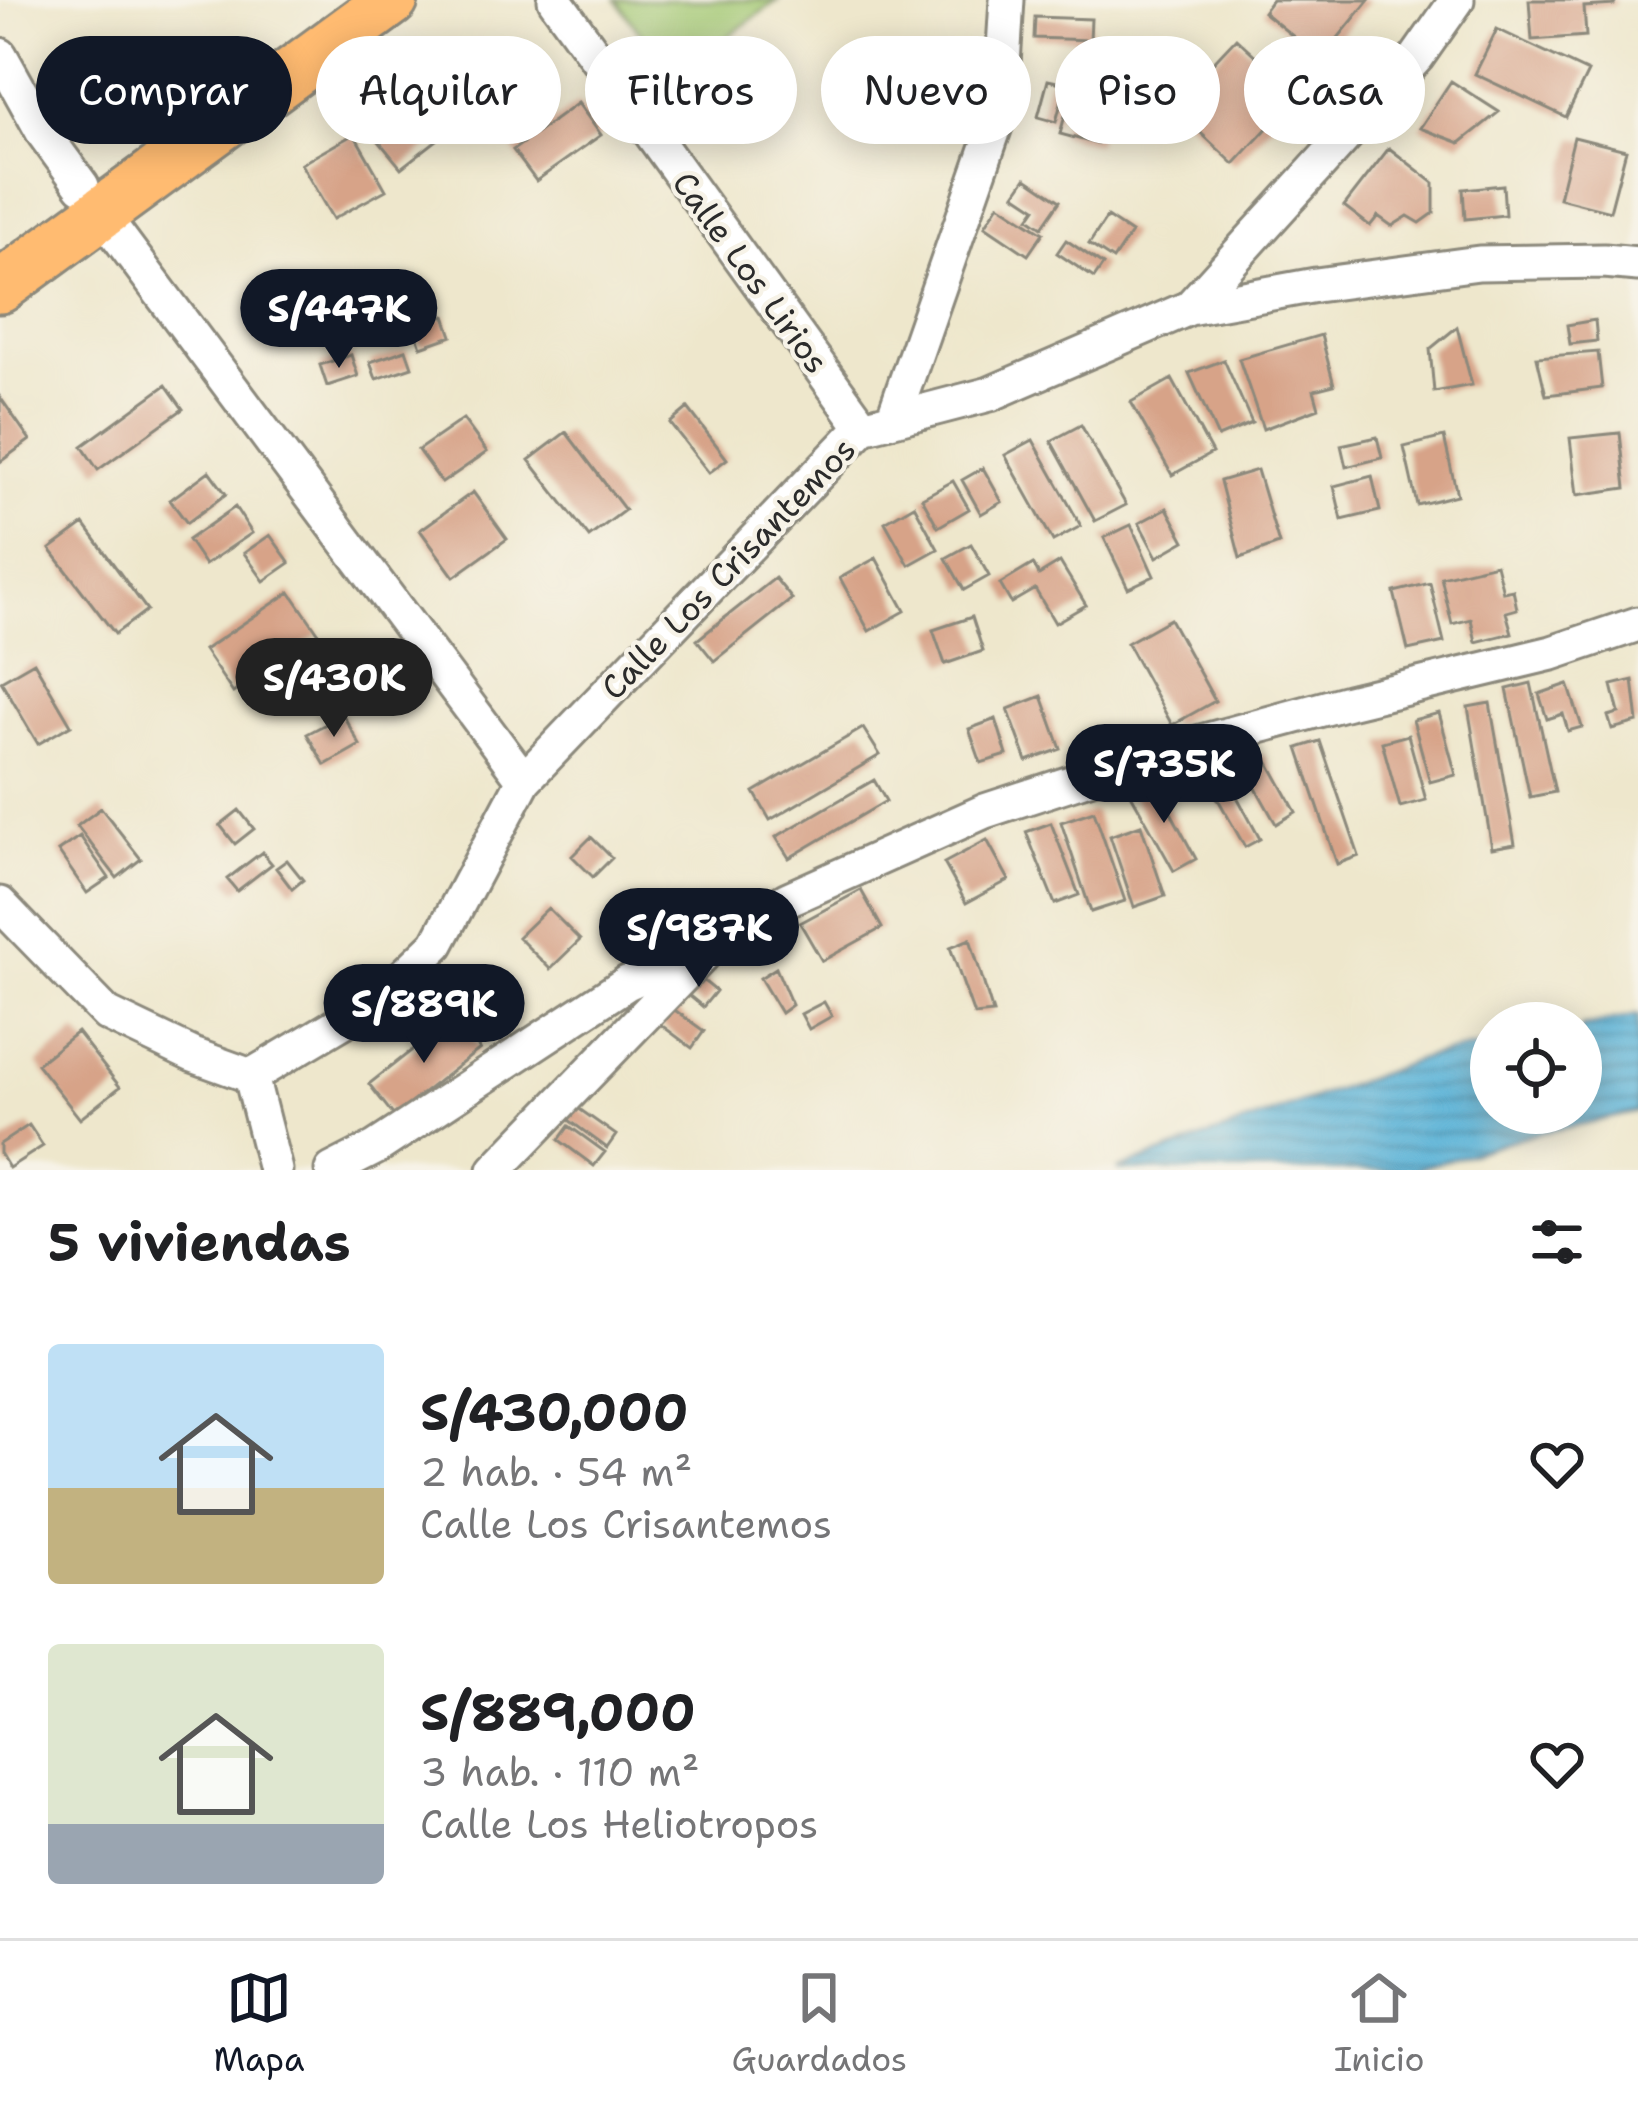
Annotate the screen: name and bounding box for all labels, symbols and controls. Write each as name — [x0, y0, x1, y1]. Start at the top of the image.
chip: Comprar — [36, 36, 292, 144]
chip: Alquilar — [316, 36, 561, 144]
chip: Filtros — [585, 36, 797, 144]
chip: Nuevo — [821, 36, 1031, 144]
chip: Piso — [1055, 36, 1220, 144]
chip: Casa — [1244, 36, 1425, 144]
street label: Calle Los Lirios — [662, 162, 839, 382]
pin: S/447K — [241, 269, 437, 371]
text: S/447K — [267, 282, 411, 334]
street label: Calle Los Crisantemos — [591, 427, 866, 709]
pin: S/430K — [236, 638, 432, 740]
text: S/430K — [263, 651, 405, 703]
pin: S/735K — [1066, 724, 1262, 826]
text: S/735K — [1093, 737, 1235, 789]
pin: S/987K — [601, 888, 797, 990]
text: S/987K — [626, 901, 772, 953]
pin: S/889K — [326, 964, 522, 1066]
text: S/889K — [351, 977, 497, 1029]
map controls — [1470, 1002, 1602, 1134]
button: locate — [1470, 1002, 1602, 1134]
text: 5 viviendas — [48, 1208, 351, 1276]
icon: filters — [1524, 1209, 1590, 1275]
text: S/430,000 — [420, 1378, 689, 1446]
icon: home — [144, 1392, 288, 1536]
icon: heart — [1524, 1431, 1590, 1497]
text: 2 hab. · 54 m² — [420, 1446, 692, 1498]
text: Calle Los Crisantemos — [420, 1498, 832, 1550]
text: S/889,000 — [420, 1678, 696, 1746]
icon: home — [144, 1692, 288, 1836]
icon: heart — [1524, 1731, 1590, 1797]
text: 3 hab. · 110 m² — [420, 1746, 699, 1798]
text: Calle Los Heliotropos — [420, 1798, 818, 1850]
tab: Mapa — [213, 1965, 305, 2082]
tab: Guardados — [731, 1965, 907, 2082]
tab: Inicio — [1334, 1965, 1425, 2082]

